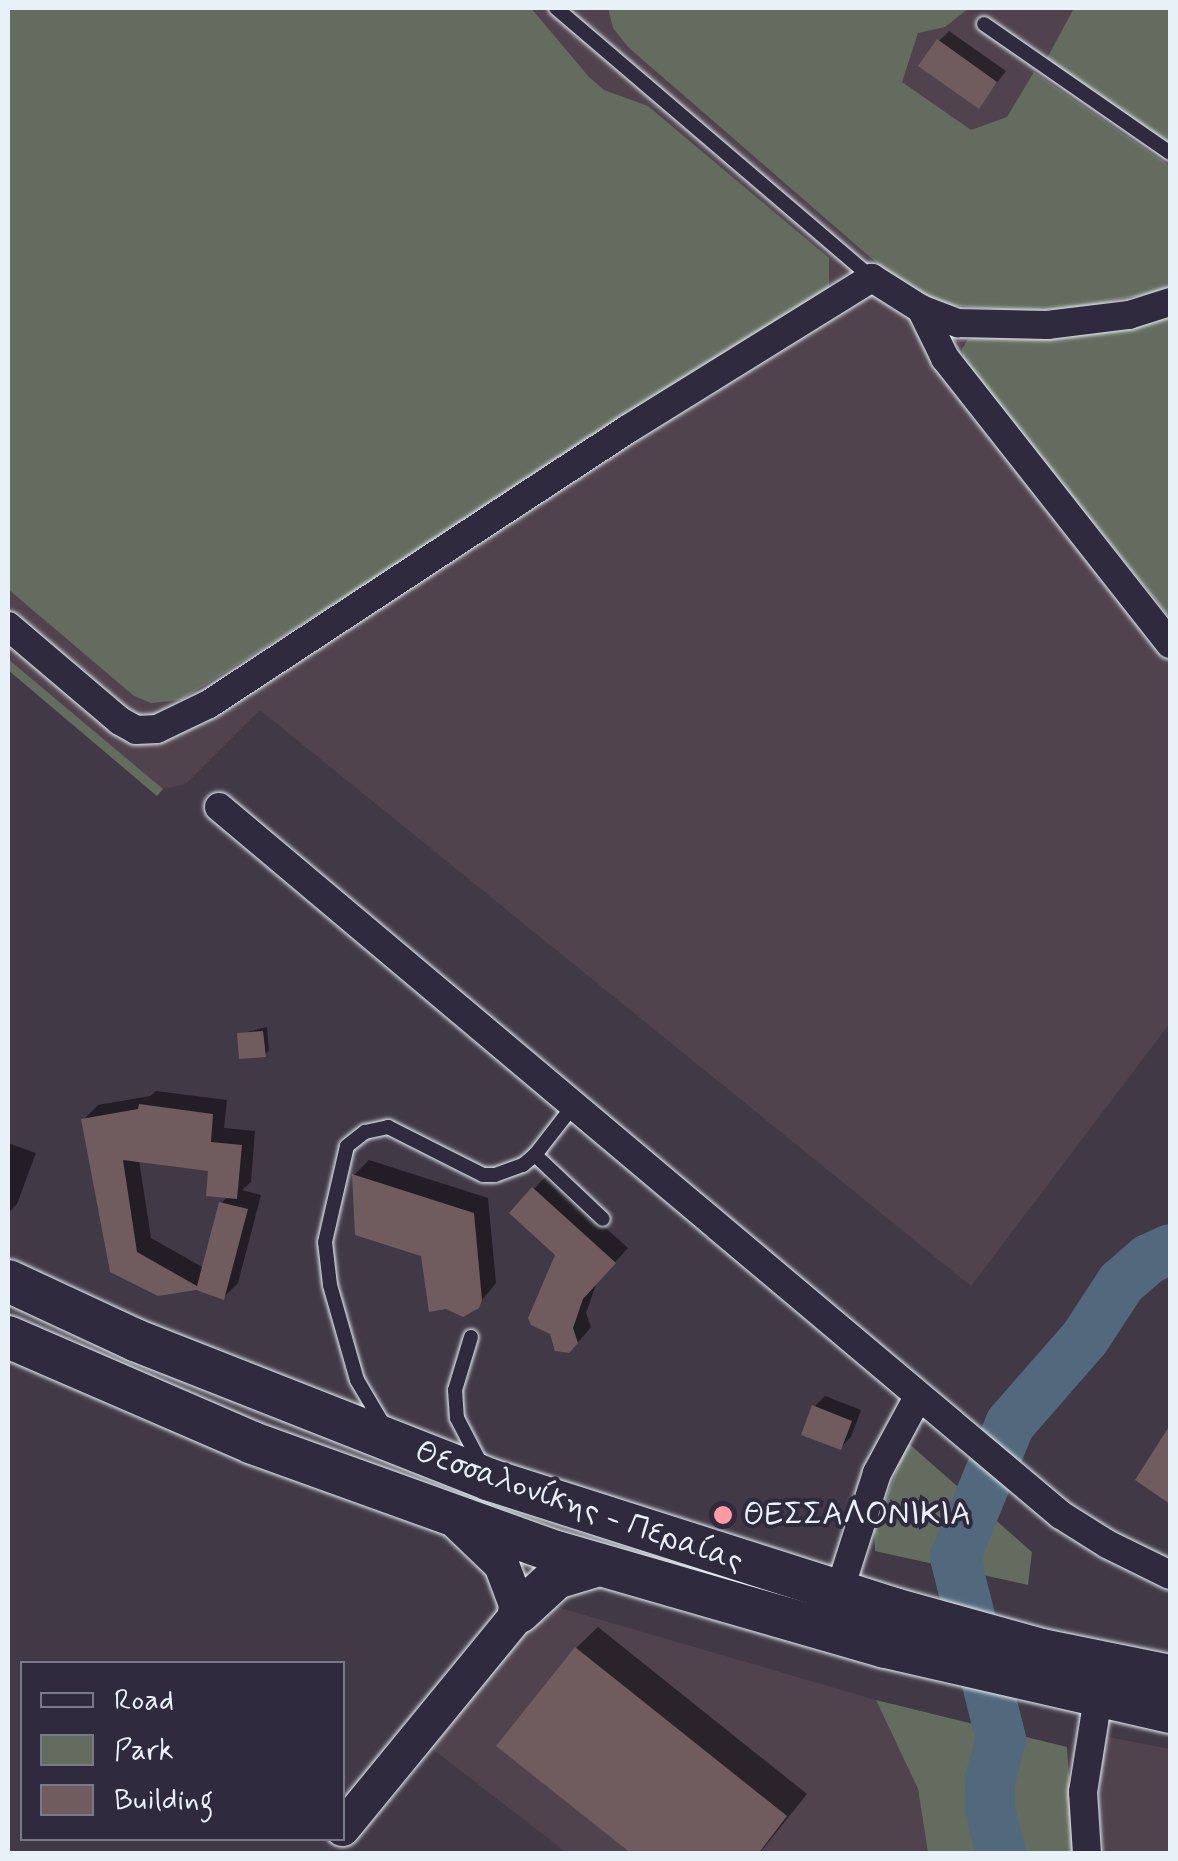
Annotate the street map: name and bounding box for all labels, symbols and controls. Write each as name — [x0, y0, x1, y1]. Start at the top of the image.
street label: Θεσσαλονίκης - Περαίας — [410, 1433, 748, 1581]
place label: ΘΕΣΣΑΛΟΝΙΚΙΑ — [743, 1496, 971, 1534]
marker: ΘΕΣΣΑΛΟΝΙΚΙΑ — [712, 1504, 734, 1526]
legend — [20, 1661, 345, 1841]
text: Road — [114, 1681, 174, 1720]
text: Park — [114, 1731, 174, 1770]
text: Building — [114, 1781, 213, 1820]

